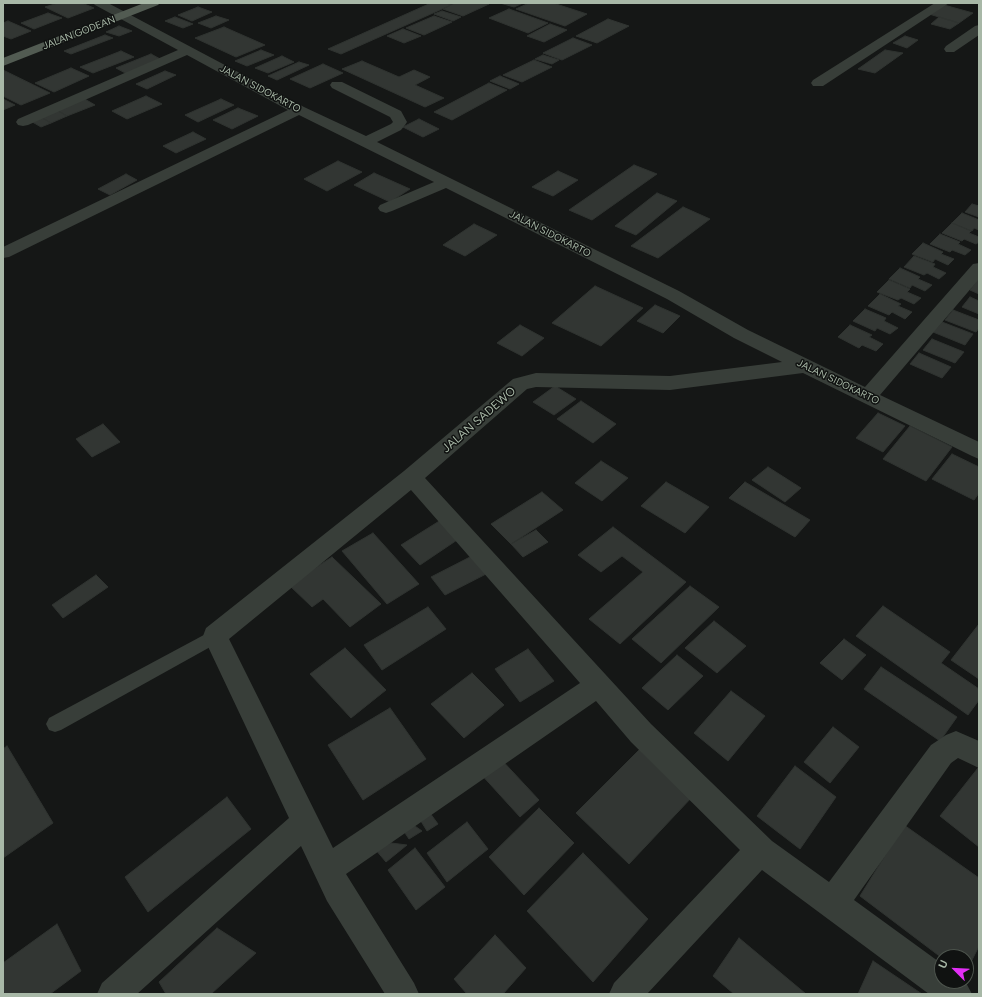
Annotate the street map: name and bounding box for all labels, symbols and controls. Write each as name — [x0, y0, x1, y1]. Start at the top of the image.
street label: JALAN GODEAN — [41, 14, 117, 52]
street label: JALAN SIDOKARTO — [217, 63, 303, 115]
street label: JALAN SIDOKARTO — [507, 208, 593, 260]
street label: JALAN SIDOKARTO — [795, 357, 881, 407]
street label: JALAN SADEWO — [439, 384, 519, 456]
north arrow — [934, 949, 974, 989]
text: U — [936, 958, 951, 971]

